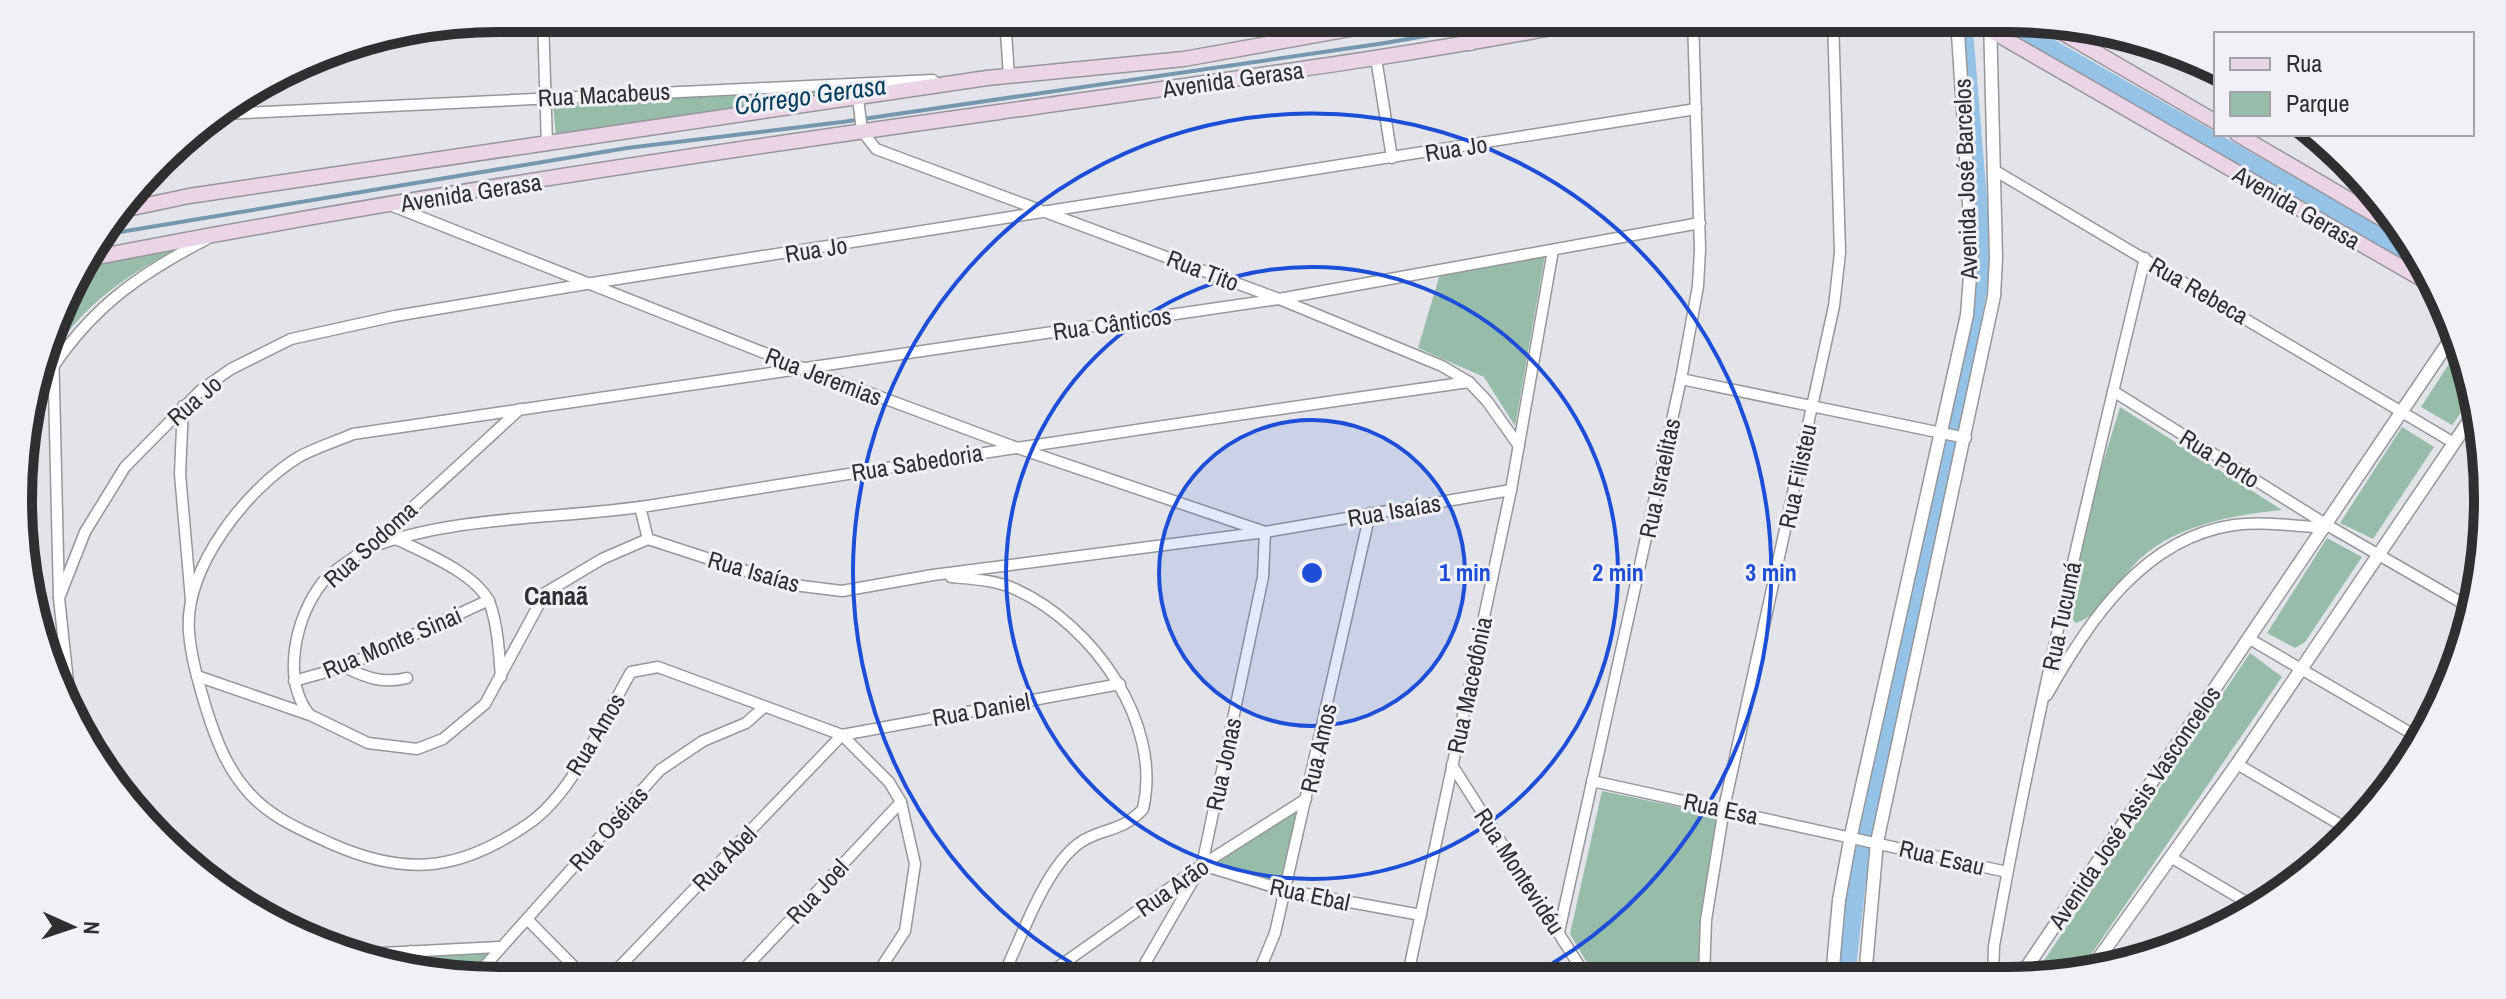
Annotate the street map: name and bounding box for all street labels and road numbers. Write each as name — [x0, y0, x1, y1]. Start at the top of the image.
street label: Avenida Gerasa — [1160, 53, 1306, 105]
street label: Rua Macabeus — [537, 75, 671, 113]
street label: Avenida José Barcelos — [1946, 78, 1985, 281]
street label: Rua Jo — [1423, 127, 1489, 169]
street label: Avenida Gerasa — [2227, 157, 2366, 256]
street label: Avenida Gerasa — [397, 165, 544, 219]
street label: Rua Jo — [783, 228, 849, 270]
street label: Rua Tito — [1162, 242, 1244, 298]
street label: Rua Rebeca — [2144, 249, 2254, 331]
street label: Rua Cânticos — [1051, 299, 1173, 347]
street label: Rua Jeremias — [761, 339, 887, 413]
street label: Rua Jo — [160, 367, 228, 433]
street label: Rua Israelitas — [1631, 415, 1687, 541]
street label: Rua Filisteu — [1770, 421, 1824, 531]
street label: Rua Porto — [2174, 421, 2266, 495]
street label: Rua Sabedoria — [849, 436, 985, 488]
street label: Rua Isaías — [1345, 486, 1443, 534]
street label: Rua Sodoma — [317, 494, 423, 594]
street label: Rua Isaías — [704, 543, 804, 599]
street label: Rua Tucumá — [2034, 559, 2088, 673]
street label: Rua Monte Sinai — [318, 598, 466, 686]
street label: Rua Macedônia — [1439, 614, 1499, 756]
street label: Avenida José Assis Vasconcelos — [2040, 679, 2228, 936]
street label: Rua Daniel — [930, 685, 1032, 733]
street label: Rua Amos — [558, 687, 632, 781]
street label: Rua Amos — [1292, 700, 1344, 796]
street label: Rua Jonas — [1198, 715, 1248, 813]
street label: Rua Oséias — [561, 779, 655, 877]
street label: Rua Esa — [1681, 785, 1761, 832]
street label: Rua Montevidéu — [1467, 802, 1573, 940]
street label: Rua Abel — [685, 818, 763, 898]
street label: Rua Esau — [1896, 832, 1988, 882]
street label: Rua Arão — [1129, 850, 1215, 924]
street label: Rua Joel — [779, 852, 855, 930]
street label: Rua Ebal — [1267, 870, 1353, 918]

